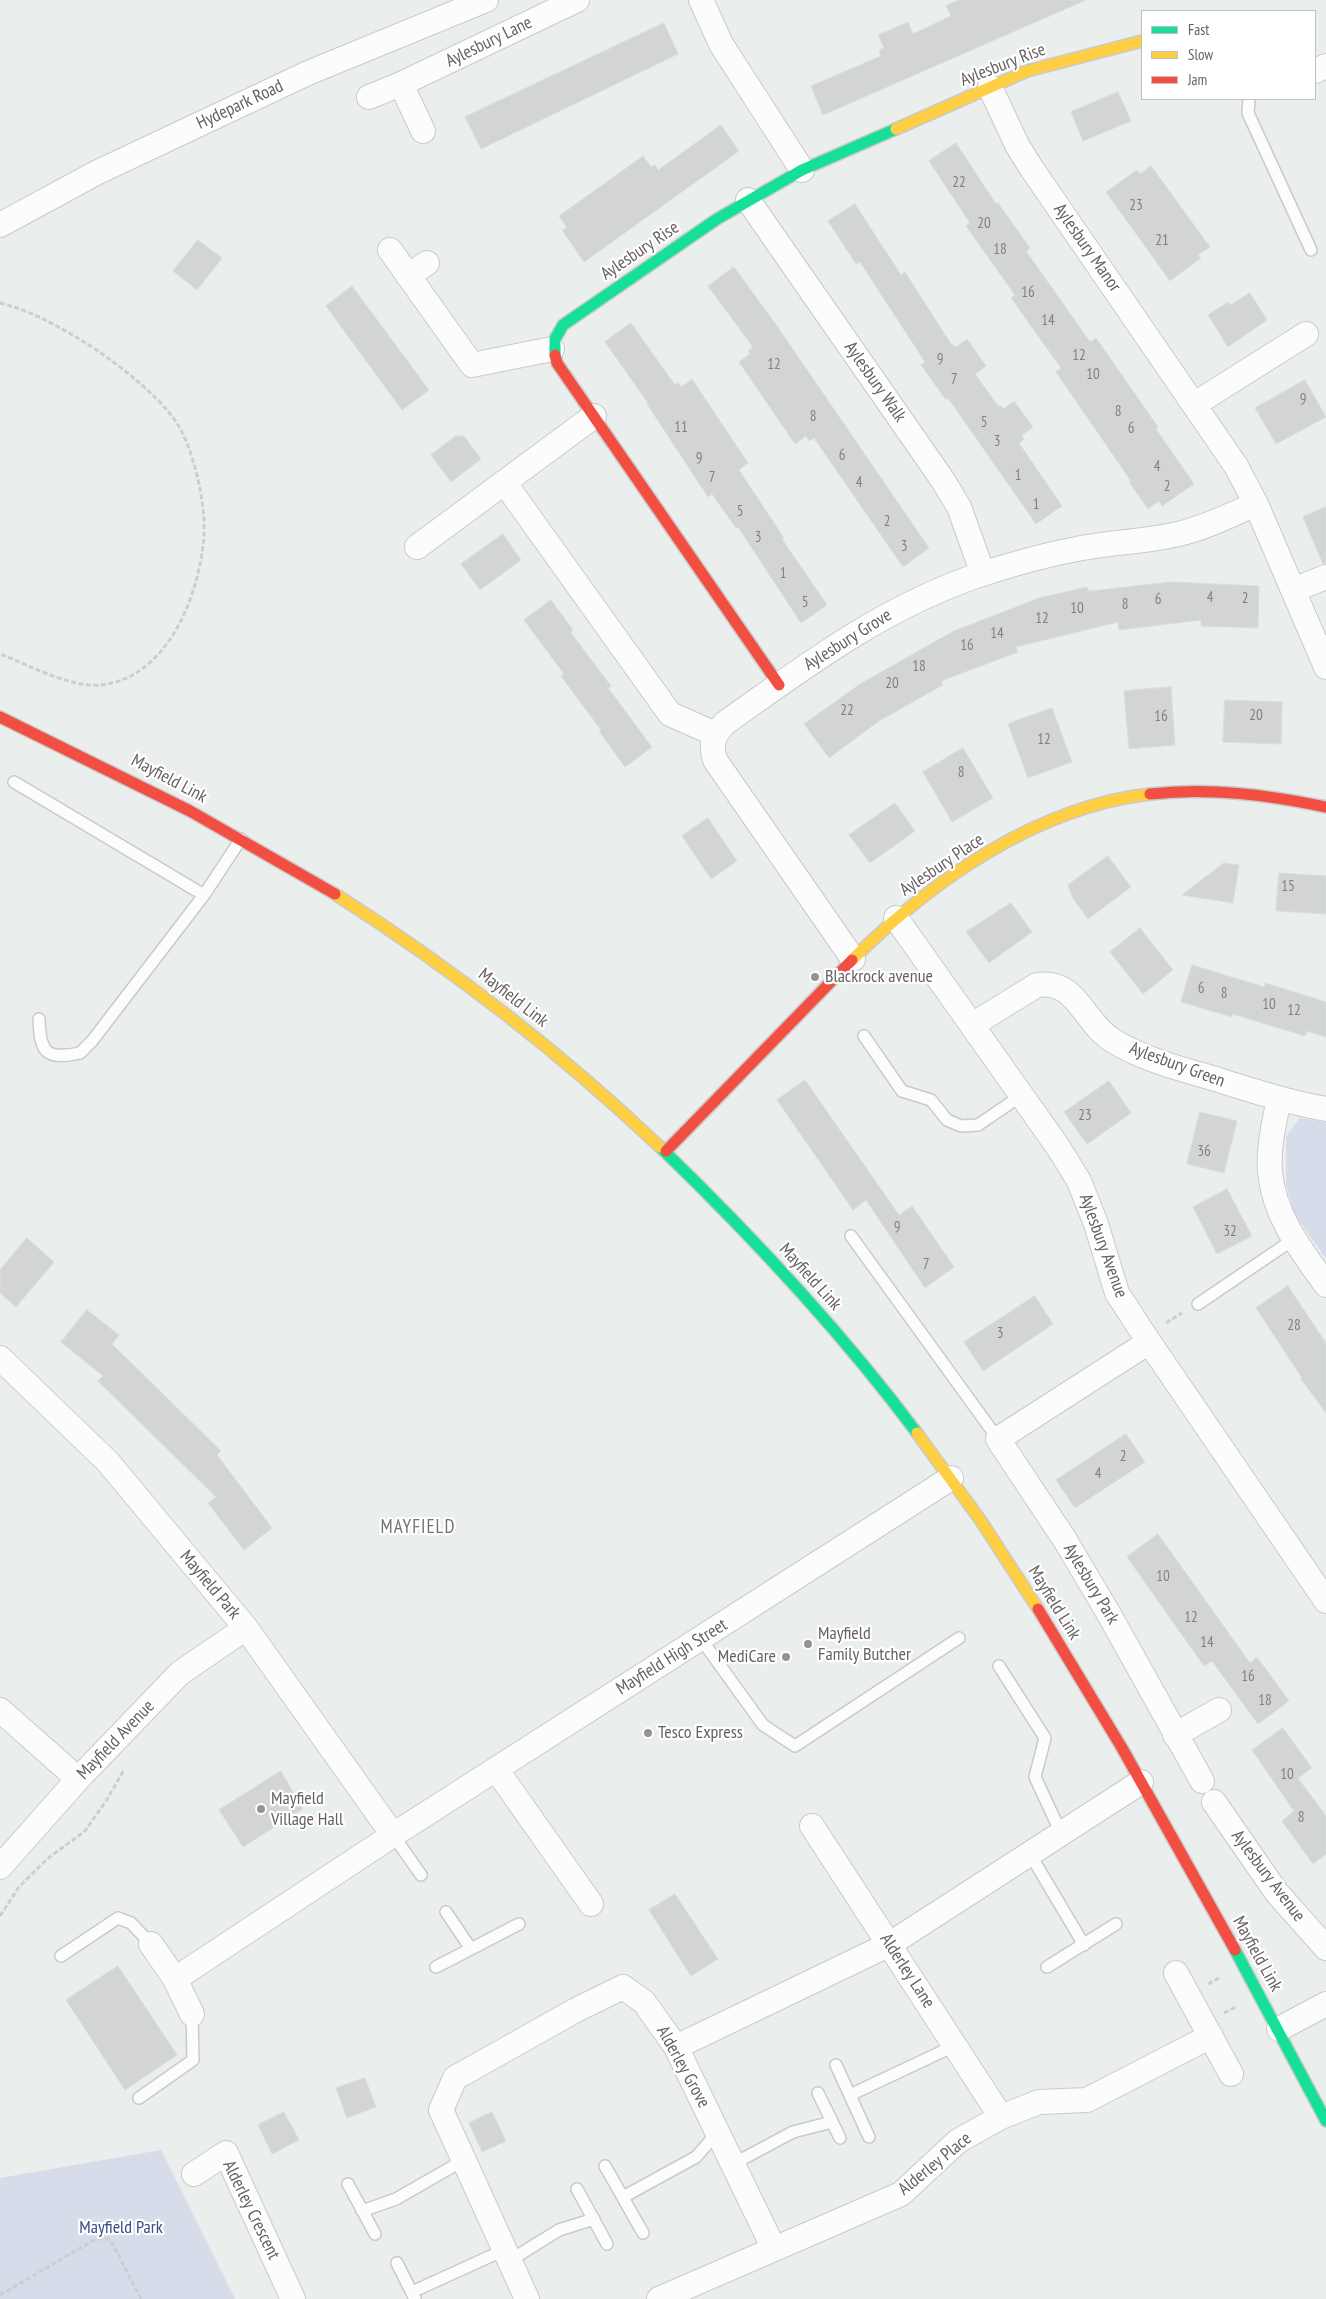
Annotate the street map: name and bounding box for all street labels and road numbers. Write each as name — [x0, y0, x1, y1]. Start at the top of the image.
street label: Aylesbury Lane — [442, 12, 536, 72]
street label: Aylesbury Rise — [957, 39, 1049, 91]
street label: Hydepark Road — [193, 76, 287, 134]
street label: Aylesbury Manor — [1049, 200, 1125, 296]
street label: Aylesbury Rise — [597, 217, 683, 285]
street label: Aylesbury Walk — [839, 338, 911, 426]
street label: Aylesbury Grove — [800, 605, 896, 675]
street label: Mayfield Link — [127, 750, 211, 808]
street label: Aylesbury Place — [896, 829, 988, 901]
street label: Mayfield Link — [474, 964, 552, 1032]
street label: Aylesbury Green — [1126, 1038, 1228, 1092]
street label: Aylesbury Avenue — [1074, 1191, 1132, 1301]
street label: Mayfield Link — [774, 1239, 846, 1315]
street label: Aylesbury Park — [1058, 1540, 1124, 1628]
street label: Mayfield Park — [175, 1546, 245, 1624]
street label: Mayfield Link — [1023, 1562, 1085, 1644]
street label: Mayfield High Street — [612, 1614, 732, 1700]
street label: Mayfield Avenue — [73, 1696, 159, 1784]
street label: Aylesbury Avenue — [1227, 1826, 1309, 1926]
street label: Mayfield Link — [1227, 1913, 1287, 1995]
street label: Alderley Lane — [875, 1930, 939, 2012]
street label: Alderley Grove — [652, 2022, 714, 2112]
street label: Alderley Place — [894, 2128, 976, 2200]
street label: Alderley Crescent — [218, 2157, 284, 2263]

